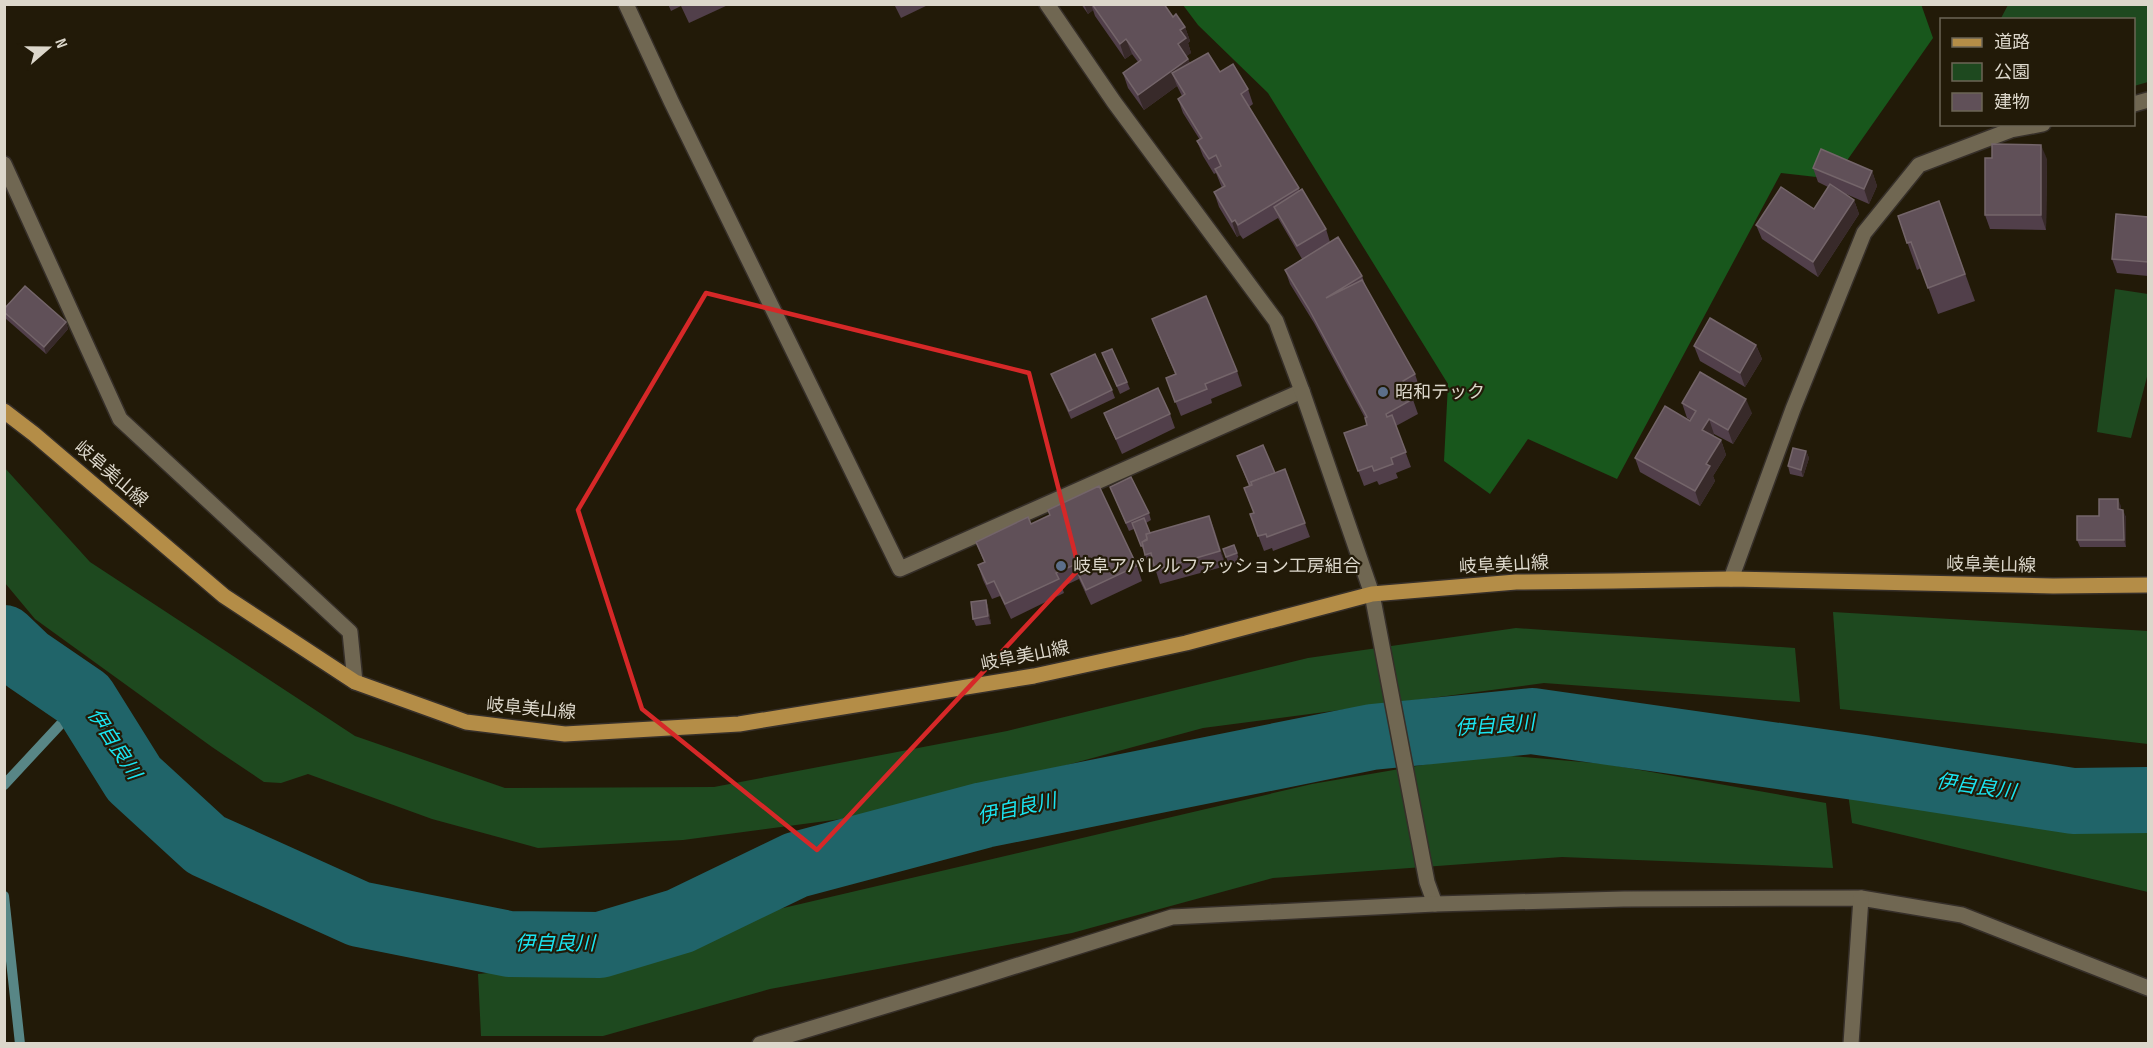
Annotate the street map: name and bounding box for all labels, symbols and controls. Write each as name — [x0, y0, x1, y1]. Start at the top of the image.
north arrow — [18, 18, 78, 78]
legend — [1940, 18, 2135, 126]
text: 道路 — [1994, 32, 2030, 53]
text: N — [50, 36, 71, 51]
text: 公園 — [1994, 62, 2030, 83]
text: 建物 — [1994, 92, 2030, 113]
place label: 昭和テック — [1395, 382, 1485, 403]
marker: 昭和テック — [1376, 385, 1390, 399]
street label: 岐阜美山線 — [70, 437, 152, 511]
street label: 岐阜美山線 — [1459, 552, 1549, 578]
street label: 岐阜美山線 — [1946, 554, 2036, 576]
place label: 岐阜アパレルファッション工房組合 — [1073, 556, 1361, 577]
marker: 岐阜アパレルファッション工房組合 — [1054, 559, 1068, 573]
street label: 岐阜美山線 — [979, 637, 1071, 675]
street label: 岐阜美山線 — [485, 695, 577, 723]
water label: 伊自良川 — [82, 704, 147, 786]
water label: 伊自良川 — [1454, 711, 1538, 741]
water label: 伊自良川 — [1935, 770, 2019, 805]
water label: 伊自良川 — [975, 789, 1061, 829]
water label: 伊自良川 — [515, 932, 597, 956]

